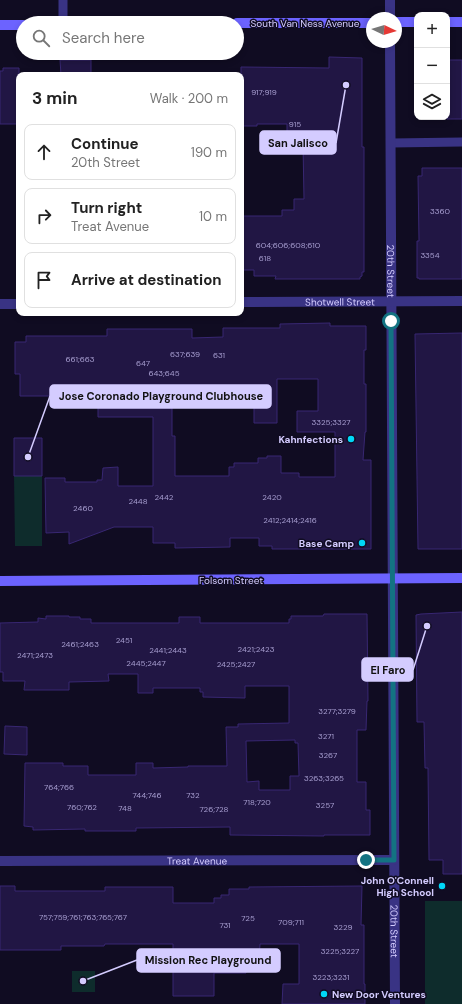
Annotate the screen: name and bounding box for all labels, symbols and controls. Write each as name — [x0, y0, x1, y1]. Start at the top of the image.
north arrow — [366, 12, 402, 48]
map controls — [414, 12, 450, 120]
button: + — [414, 12, 450, 48]
search box — [16, 16, 244, 60]
street label: South Van Ness Avenue — [250, 17, 360, 30]
icon: search — [30, 27, 52, 49]
text: Search here — [62, 28, 145, 48]
button: − — [414, 48, 450, 84]
button: layers — [414, 84, 450, 120]
text: 3 min — [32, 87, 77, 109]
house number: 917;919 — [251, 87, 277, 97]
text: Walk · 200 m — [150, 90, 228, 107]
house number: 915 — [289, 119, 301, 129]
callout: San Jalisco — [260, 131, 336, 154]
text: Continue — [71, 134, 139, 154]
text: San Jalisco — [268, 136, 328, 150]
icon: ahead — [33, 141, 55, 163]
text: 190 m — [191, 144, 227, 161]
text: 20th Street — [71, 154, 140, 171]
text: Turn right — [71, 198, 142, 218]
icon: right — [33, 205, 55, 227]
house number: 3360 — [430, 206, 451, 216]
text: 10 m — [199, 208, 227, 225]
text: Treat Avenue — [71, 218, 149, 235]
house number: 604;606;608;610 — [256, 240, 321, 250]
street label: 20th Street — [384, 244, 397, 298]
house number: 3354 — [420, 250, 440, 260]
house number: 618 — [259, 253, 271, 263]
icon: arrive — [33, 269, 55, 291]
text: Arrive at destination — [71, 270, 222, 290]
street label: Shotwell Street — [305, 295, 375, 309]
route start — [382, 312, 400, 330]
house number: 637;639 — [170, 349, 200, 359]
house number: 631 — [213, 350, 225, 360]
house number: 661;663 — [65, 354, 95, 364]
house number: 647 — [136, 358, 150, 368]
house number: 643;645 — [148, 368, 180, 378]
callout: Jose Coronado Playground Clubhouse — [50, 385, 271, 408]
text: Jose Coronado Playground Clubhouse — [59, 389, 264, 403]
house number: 3325;3327 — [312, 417, 350, 427]
place label: Kahnfections — [278, 433, 343, 446]
marker: Kahnfections — [346, 434, 356, 444]
house number: 2442 — [155, 492, 174, 502]
house number: 2420 — [262, 492, 282, 502]
house number: 2448 — [128, 496, 148, 506]
house number: 2460 — [73, 503, 93, 513]
house number: 2412;2414;2416 — [263, 515, 317, 525]
place label: Base Camp — [299, 537, 354, 550]
marker: Base Camp — [357, 538, 367, 548]
street label: Folsom Street — [199, 574, 263, 587]
house number: 2451 — [116, 635, 132, 645]
house number: 2461;2463 — [61, 639, 99, 649]
house number: 2421;2423 — [238, 644, 275, 654]
house number: 2441;2443 — [149, 645, 187, 655]
house number: 2471;2473 — [17, 650, 53, 660]
house number: 2445;2447 — [126, 658, 166, 668]
callout: El Faro — [362, 658, 413, 681]
house number: 2425;2427 — [217, 659, 255, 669]
text: El Faro — [370, 663, 406, 677]
house number: 3277;3279 — [318, 706, 356, 716]
house number: 3271 — [318, 731, 334, 741]
house number: 3267 — [319, 750, 337, 760]
house number: 3263;3265 — [304, 773, 344, 783]
house number: 764;766 — [44, 782, 74, 792]
house number: 744;746 — [132, 790, 162, 800]
house number: 732 — [186, 790, 200, 800]
house number: 718;720 — [243, 797, 271, 807]
house number: 3257 — [316, 800, 334, 810]
house number: 760;762 — [67, 802, 97, 812]
house number: 748 — [118, 803, 132, 813]
house number: 726;728 — [200, 804, 229, 814]
route end — [357, 851, 375, 869]
street label: Treat Avenue — [167, 854, 227, 868]
place label: John O'Connell High School — [361, 874, 434, 899]
marker: John O'Connell High School — [437, 881, 447, 891]
street label: 20th Street — [387, 904, 401, 958]
house number: 757;759;761;763;765;767 — [39, 912, 127, 922]
house number: 725 — [241, 913, 255, 923]
house number: 709;711 — [278, 917, 304, 927]
house number: 731 — [219, 920, 231, 930]
house number: 3229 — [334, 922, 352, 932]
house number: 3225;3227 — [321, 946, 359, 956]
callout: Mission Rec Playground — [137, 949, 280, 972]
text: Mission Rec Playground — [145, 953, 271, 967]
house number: 3223;3231 — [313, 972, 349, 982]
place label: New Door Ventures — [332, 988, 426, 1001]
marker: New Door Ventures — [319, 989, 329, 999]

